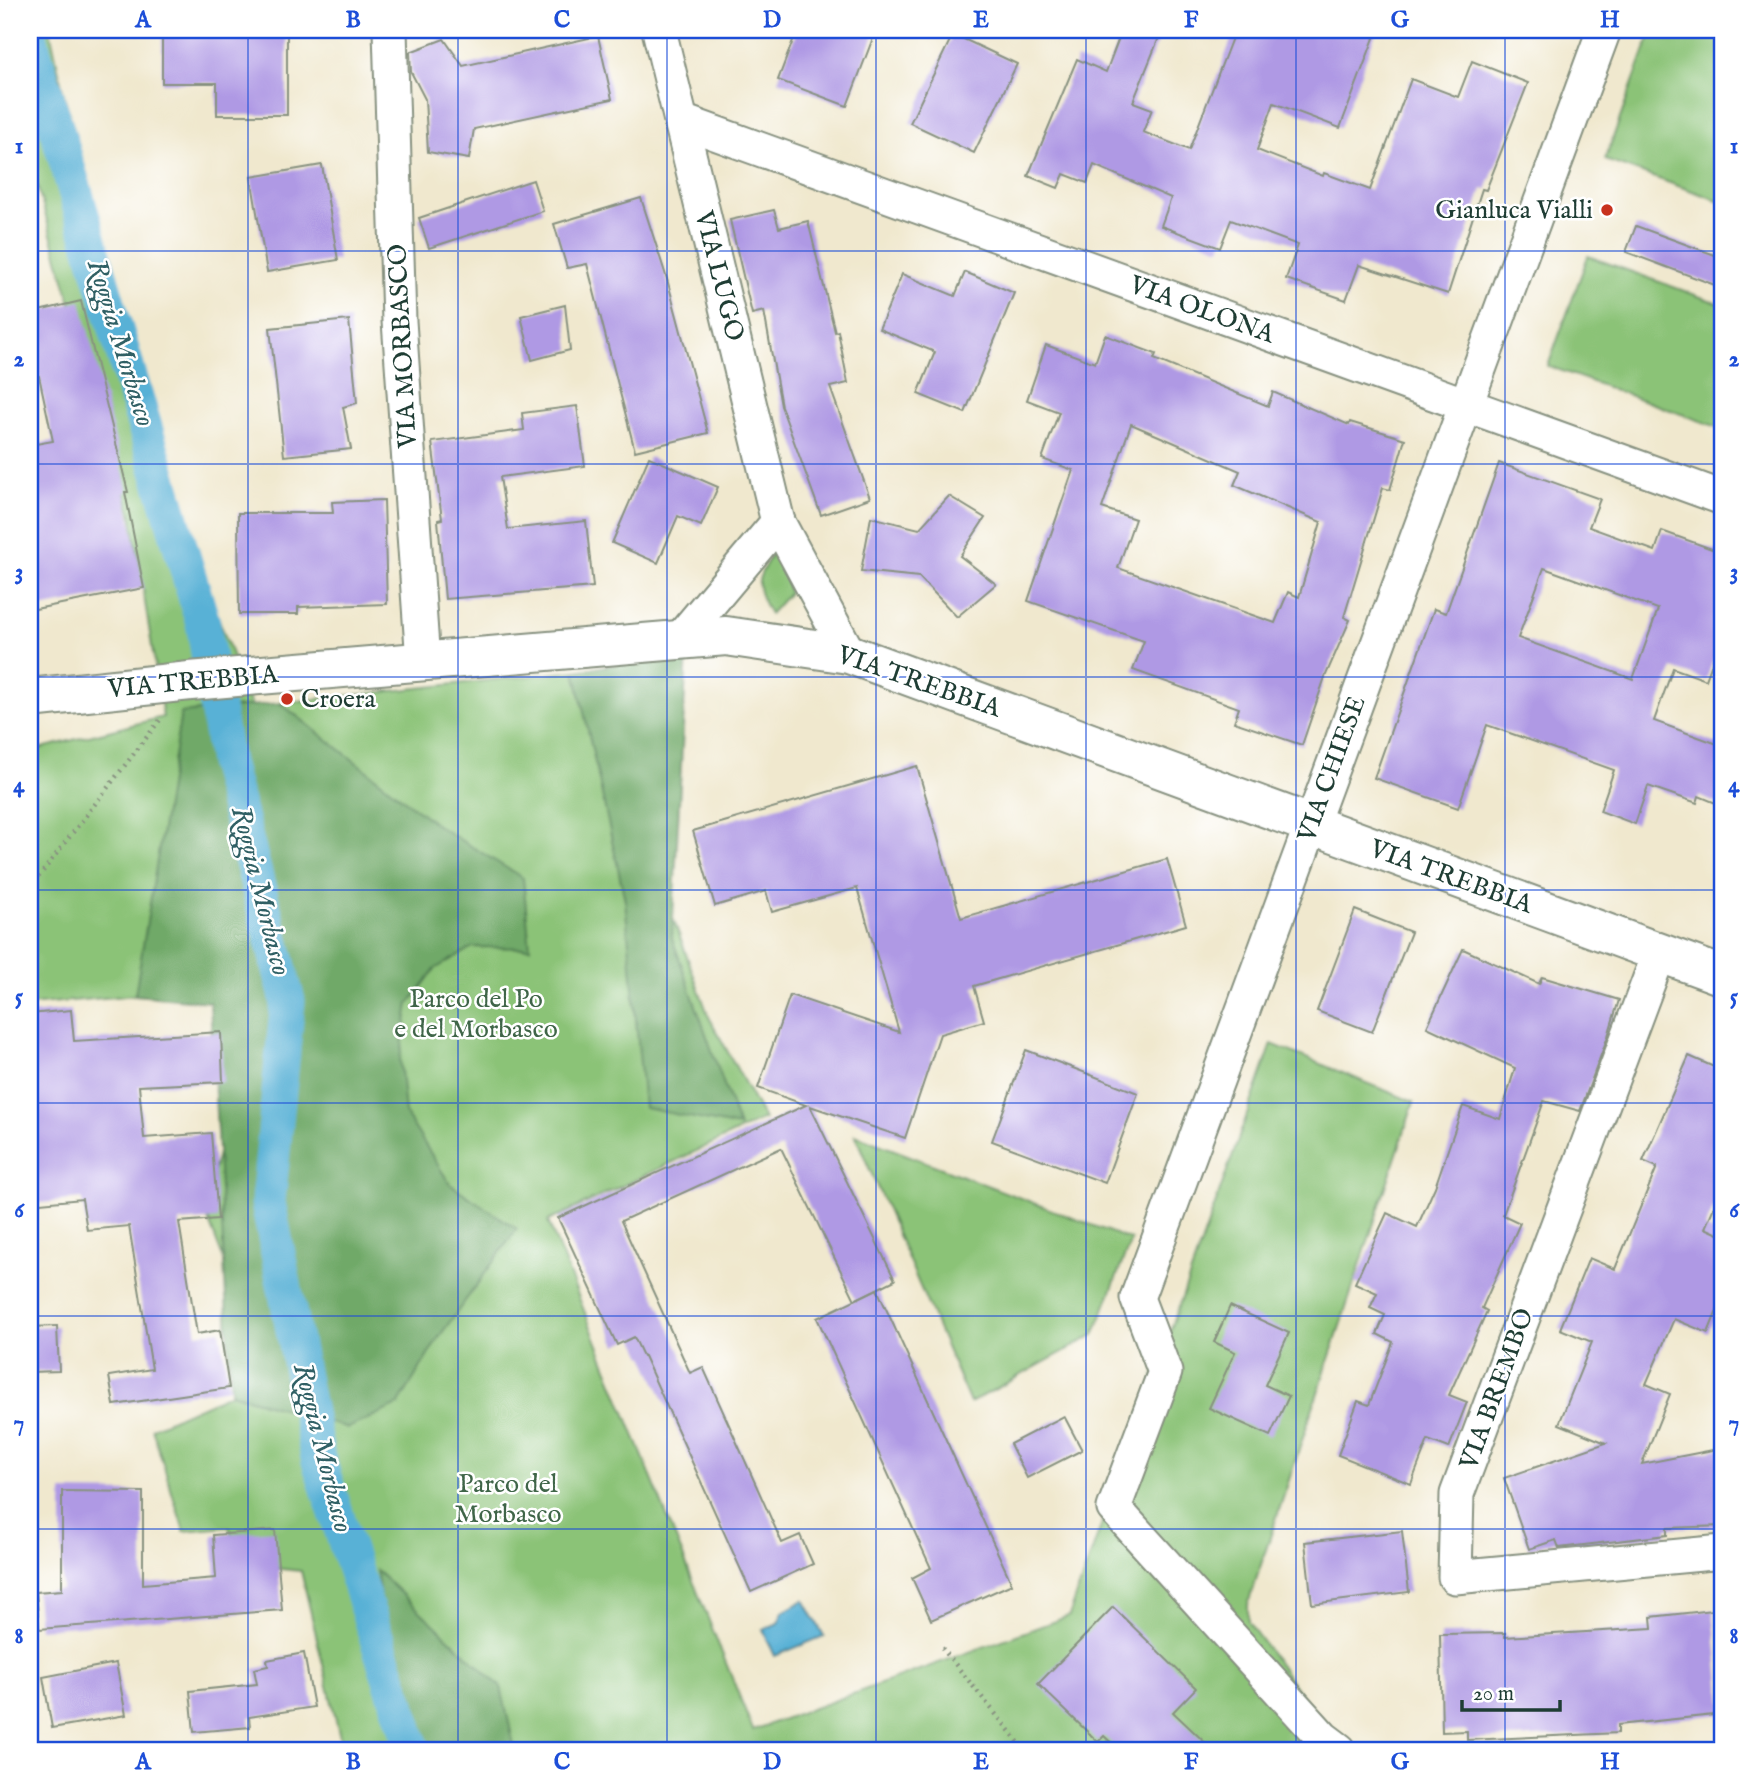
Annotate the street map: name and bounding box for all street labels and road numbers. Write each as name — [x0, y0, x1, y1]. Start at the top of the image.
street label: VIA LUGO — [687, 206, 751, 345]
street label: VIA MORBASCO — [381, 243, 425, 450]
street label: VIA OLONA — [1124, 268, 1280, 352]
street label: VIA TREBBIA — [832, 638, 1006, 726]
street label: VIA TREBBIA — [105, 658, 281, 706]
street label: VIA CHIESE — [1290, 692, 1374, 847]
street label: VIA TREBBIA — [1364, 832, 1538, 922]
street label: VIA BREMBO — [1452, 1304, 1541, 1475]

